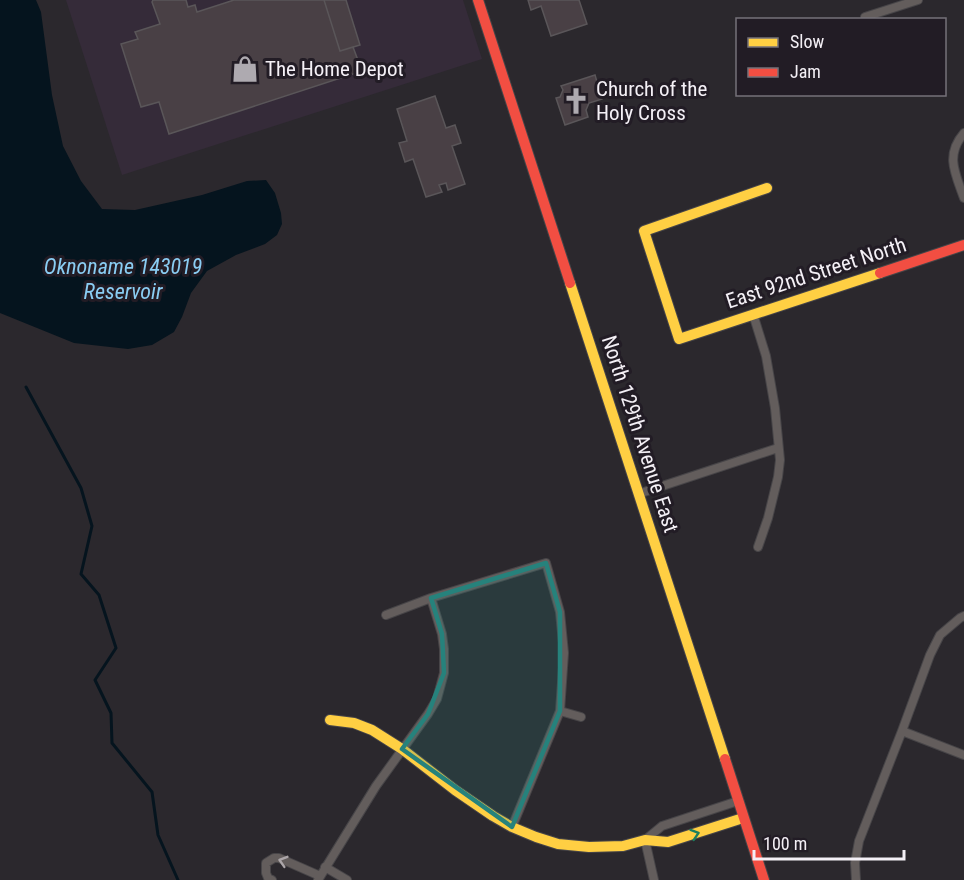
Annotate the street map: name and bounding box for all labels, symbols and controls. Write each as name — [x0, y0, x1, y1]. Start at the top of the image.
legend — [736, 18, 946, 96]
text: Slow — [790, 31, 825, 52]
shop icon: The Home Depot — [230, 54, 260, 84]
place label: The Home Depot — [265, 57, 404, 81]
text: Jam — [790, 61, 821, 82]
place label: Church of the Holy Cross — [596, 77, 707, 125]
church icon: Church of the Holy Cross — [561, 86, 591, 116]
street label: East 92nd Street North — [723, 233, 909, 313]
water label: Oknoname 143019 Reservoir — [44, 254, 202, 304]
street label: North 129th Avenue East — [597, 333, 683, 535]
scale bar — [754, 823, 904, 861]
one-way arrow — [689, 828, 700, 841]
text: 100 m — [763, 833, 807, 854]
one-way arrow — [278, 856, 289, 868]

